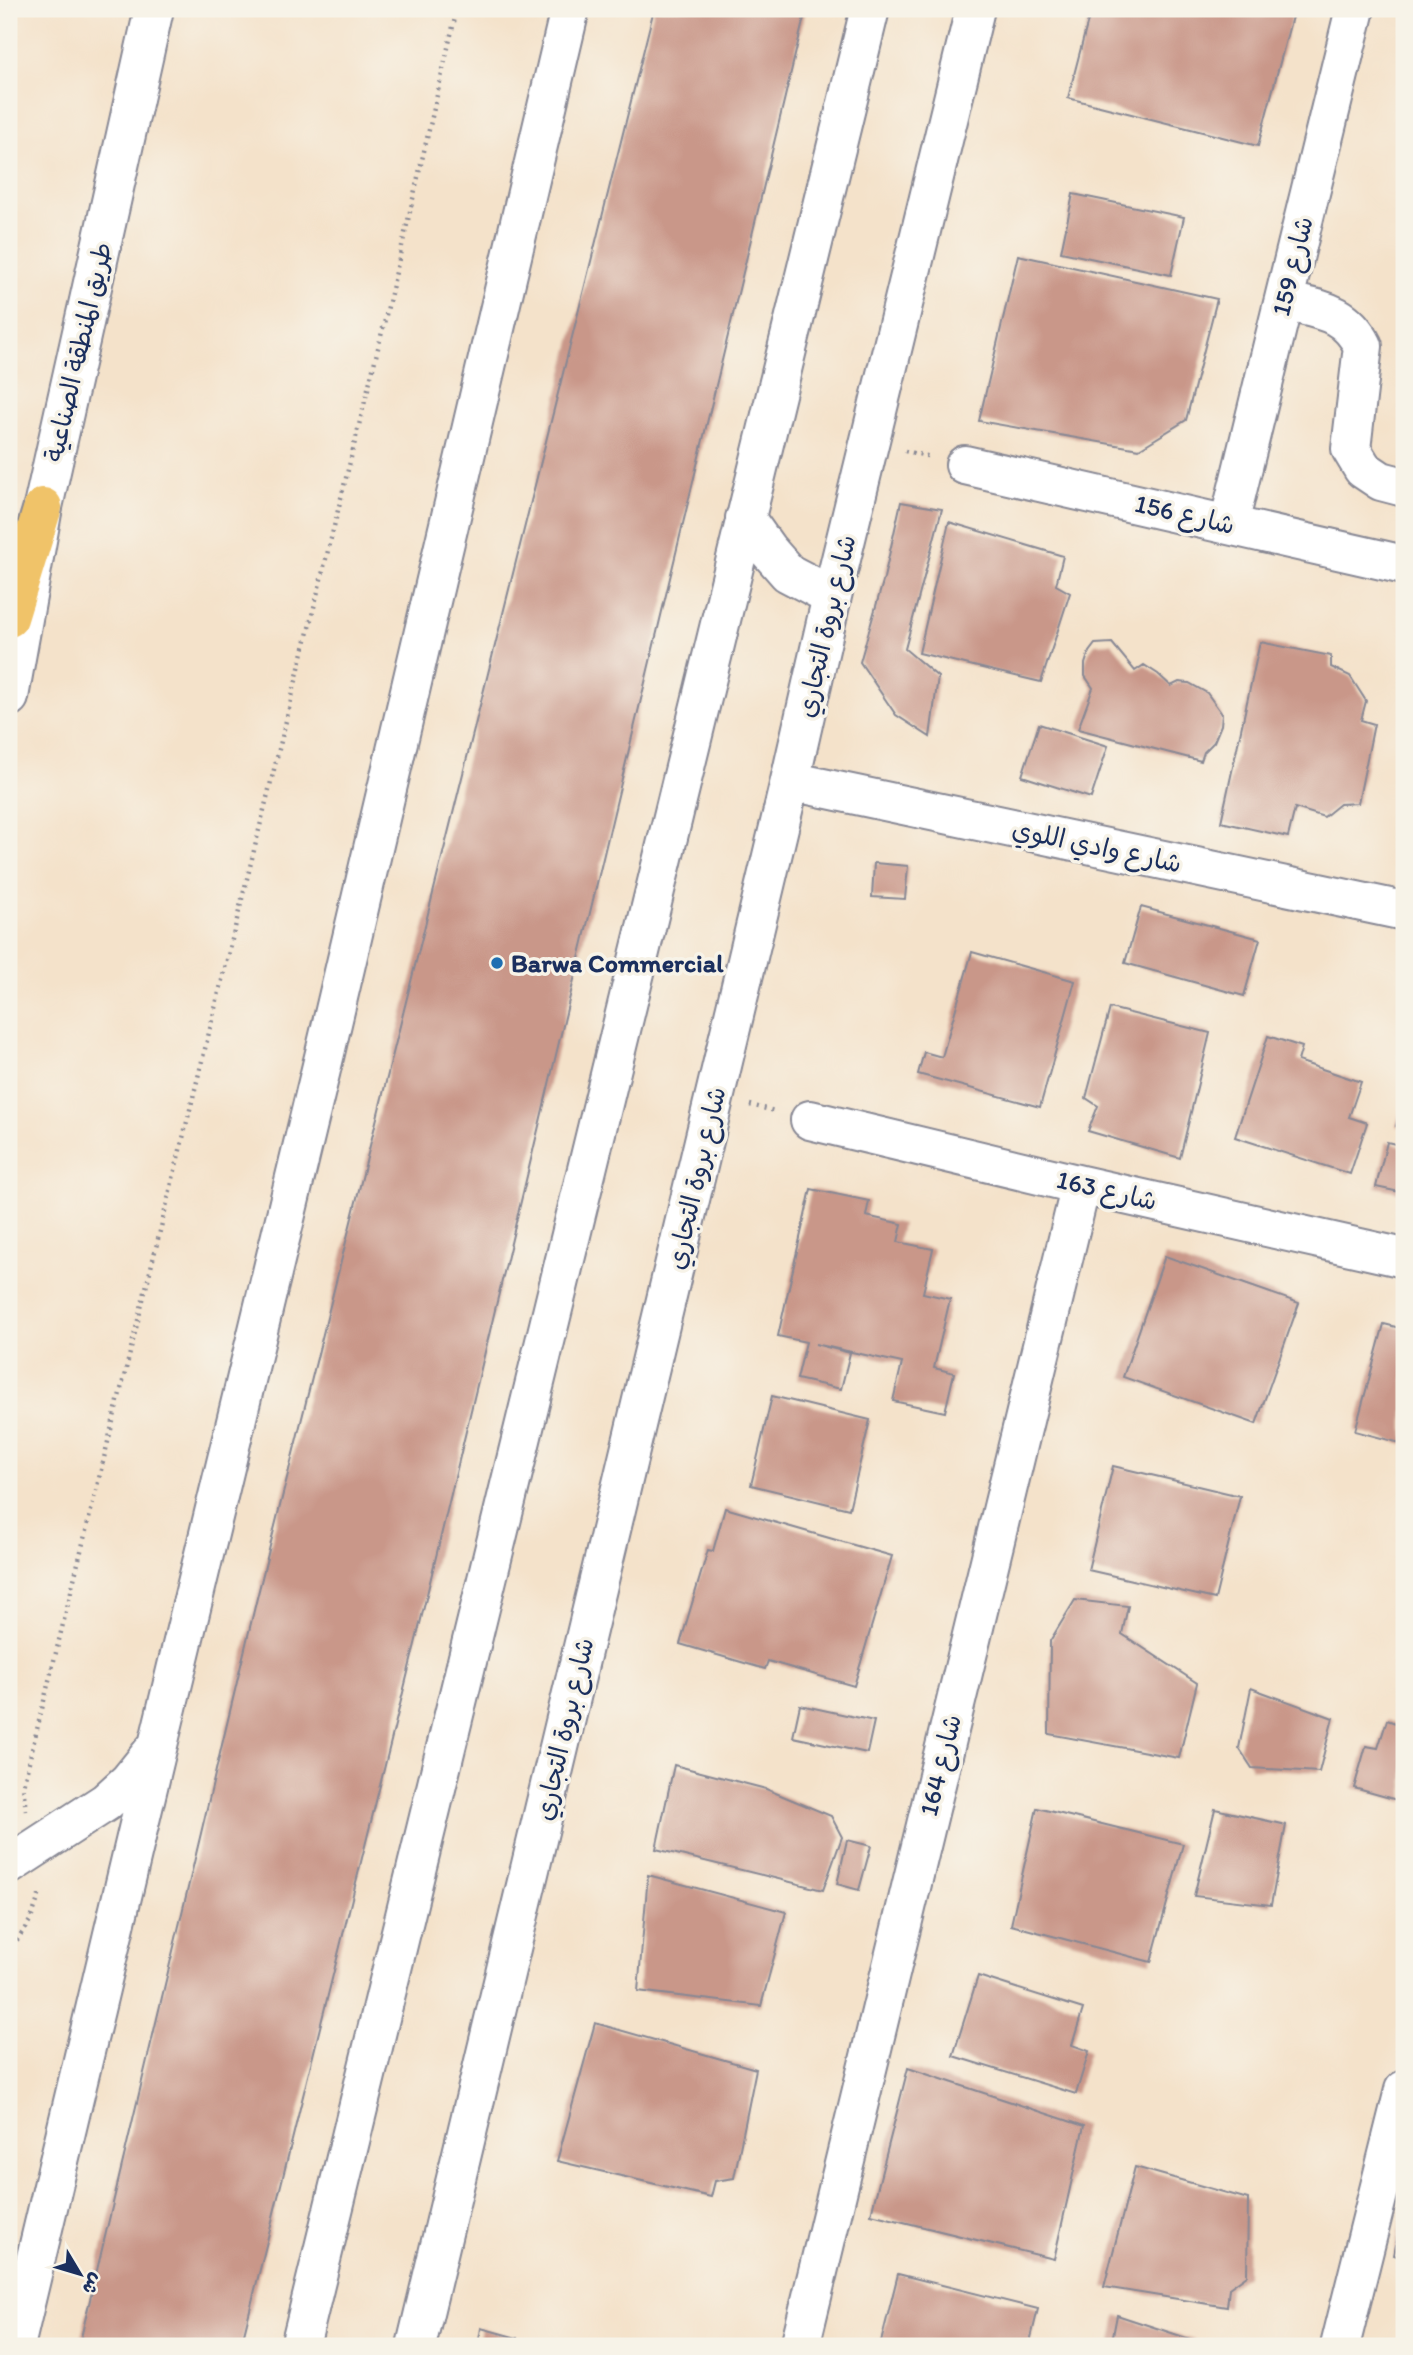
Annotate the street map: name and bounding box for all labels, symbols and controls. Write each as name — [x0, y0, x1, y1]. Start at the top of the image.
street label: شارع 159 — [1264, 213, 1322, 320]
street label: طريق المنطقة الصناعية — [37, 239, 119, 465]
street label: شارع 156 — [1131, 487, 1238, 543]
street label: شارع بروة التجاري — [789, 531, 866, 721]
street label: شارع وادي اللوي — [1009, 812, 1185, 883]
place label: Barwa Commercial — [511, 947, 724, 979]
marker: Barwa Commercial — [489, 955, 505, 971]
street label: شارع بروة التجاري — [659, 1083, 736, 1273]
street label: شارع 163 — [1053, 1163, 1160, 1219]
street label: شارع بروة التجاري — [527, 1634, 604, 1824]
street label: شارع 164 — [912, 1711, 970, 1820]
north arrow — [46, 2240, 116, 2310]
text: ش — [77, 2269, 108, 2300]

